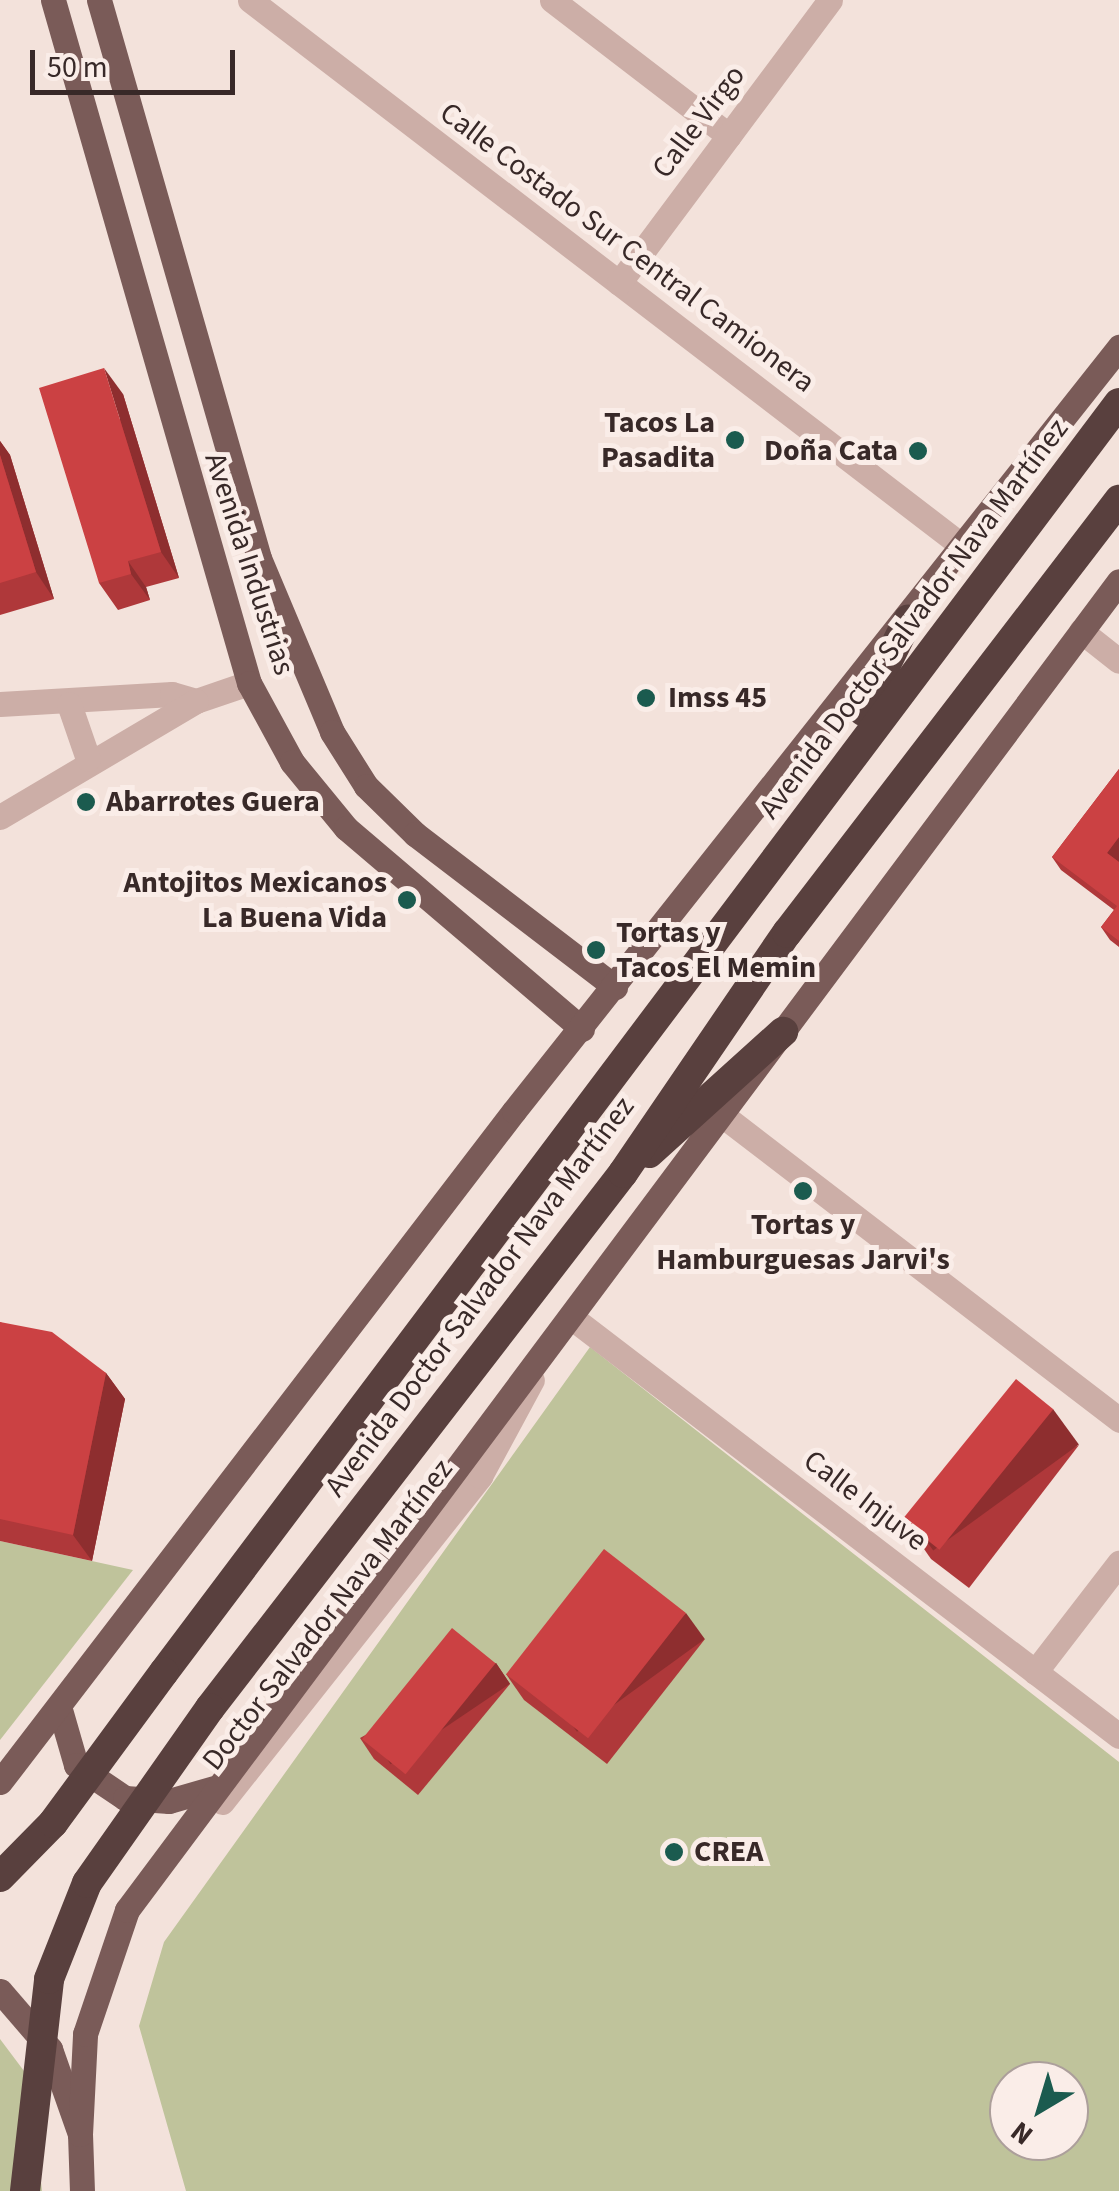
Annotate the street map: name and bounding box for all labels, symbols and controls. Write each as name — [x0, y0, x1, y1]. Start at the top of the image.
scale bar — [35, 30, 240, 92]
text: 50 m — [47, 46, 108, 89]
street label: Calle Virgo — [645, 58, 753, 186]
street label: Calle Costado Sur Central Camionera — [433, 95, 821, 401]
place label: Tacos La Pasadita — [601, 405, 715, 476]
street label: Avenida Doctor Salvador Nava Martínez — [752, 412, 1076, 826]
marker: Tacos La Pasadita — [724, 429, 746, 451]
place label: Doña Cata — [764, 433, 898, 469]
marker: Doña Cata — [907, 440, 929, 462]
street label: Avenida Industrias — [196, 448, 302, 680]
place label: Imss 45 — [668, 680, 767, 716]
marker: Imss 45 — [633, 685, 659, 711]
place label: Abarrotes Guera — [106, 784, 320, 820]
marker: Abarrotes Guera — [75, 791, 97, 813]
place label: Antojitos Mexicanos La Buena Vida — [124, 865, 387, 936]
marker: Antojitos Mexicanos La Buena Vida — [396, 889, 418, 911]
place label: Tortas y Tacos El Memin — [616, 915, 816, 986]
marker: Tortas y Tacos El Memin — [585, 939, 607, 961]
street label: Avenida Doctor Salvador Nava Martínez — [318, 1090, 642, 1504]
marker: Tortas y Hamburguesas Jarvi's — [792, 1180, 814, 1202]
place label: Tortas y Hamburguesas Jarvi's — [656, 1207, 950, 1278]
street label: Calle Injuve — [796, 1443, 934, 1559]
street label: Doctor Salvador Nava Martínez — [195, 1452, 461, 1778]
place label: CREA — [694, 1834, 763, 1870]
marker: CREA — [663, 1841, 685, 1863]
north arrow — [989, 2061, 1089, 2161]
text: N — [1002, 2112, 1041, 2155]

